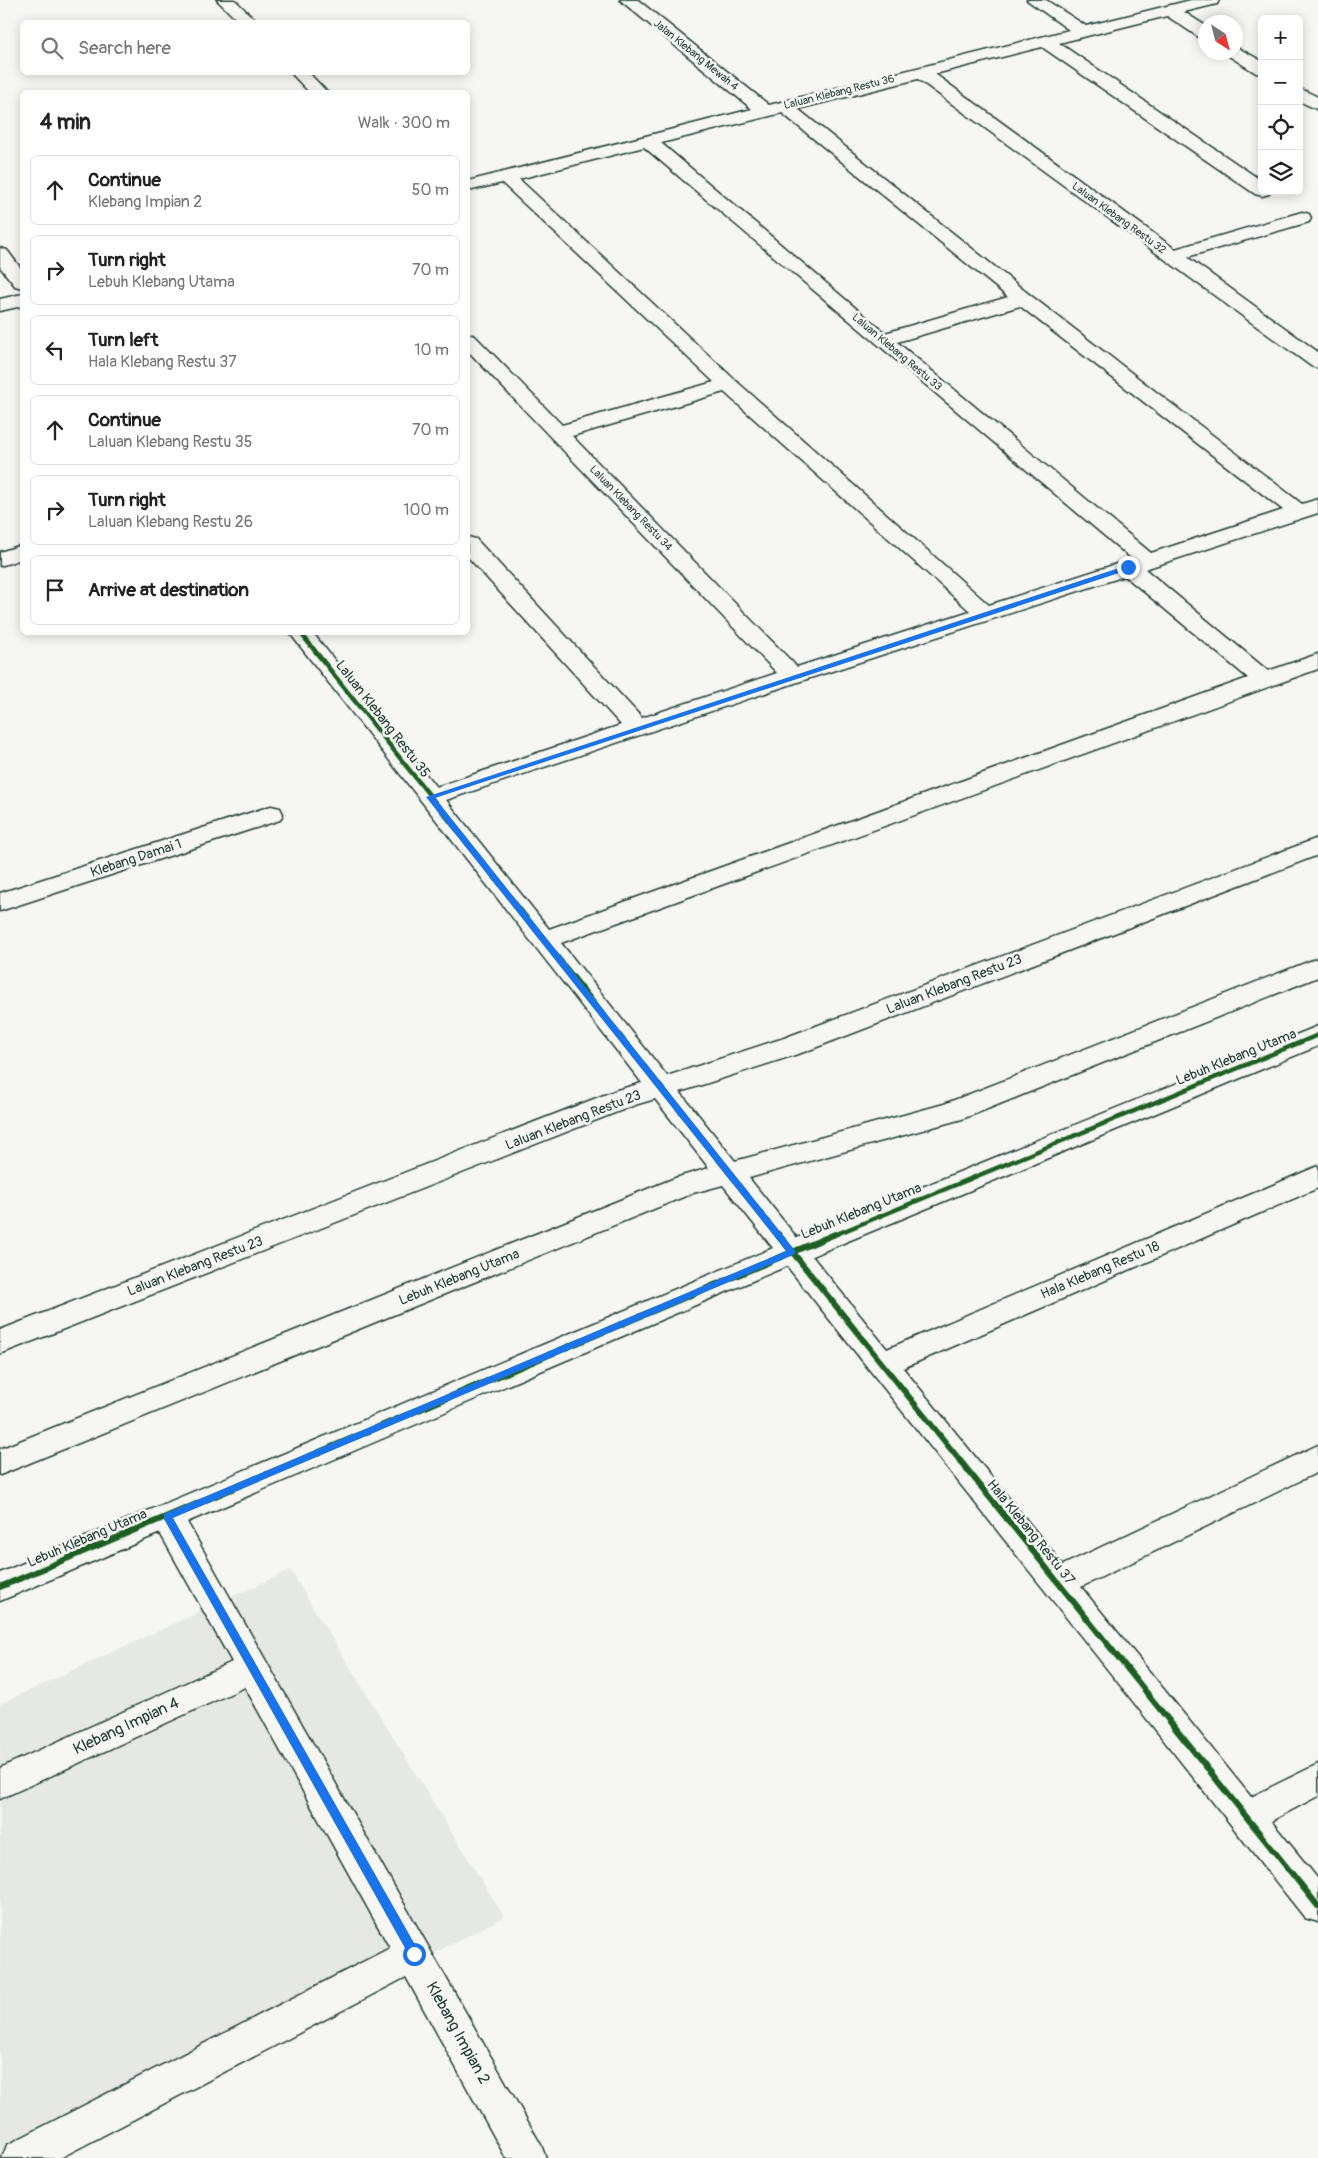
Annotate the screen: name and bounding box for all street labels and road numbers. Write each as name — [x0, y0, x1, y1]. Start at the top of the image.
street label: Jalan Klebang Mewah 4 — [651, 17, 741, 94]
street label: Laluan Klebang Restu 36 — [782, 72, 896, 112]
street label: Laluan Klebang Restu 32 — [1069, 179, 1169, 257]
street label: Laluan Klebang Restu 33 — [849, 311, 945, 393]
street label: Laluan Klebang Restu 34 — [587, 463, 676, 554]
street label: Laluan Klebang Restu 35 — [332, 657, 434, 781]
street label: Klebang Damai 1 — [88, 835, 184, 881]
street label: Laluan Klebang Restu 23 — [884, 950, 1024, 1018]
street label: Lebuh Klebang Utama — [1173, 1025, 1299, 1089]
street label: Laluan Klebang Restu 23 — [503, 1086, 643, 1154]
street label: Lebuh Klebang Utama — [798, 1179, 924, 1243]
street label: Laluan Klebang Restu 23 — [125, 1232, 265, 1300]
street label: Hala Klebang Restu 18 — [1038, 1237, 1162, 1303]
street label: Lebuh Klebang Utama — [396, 1245, 522, 1309]
street label: Hala Klebang Restu 37 — [983, 1476, 1079, 1588]
street label: Lebuh Klebang Utama — [25, 1505, 149, 1571]
street label: Klebang Impian 4 — [70, 1693, 182, 1759]
street label: Klebang Impian 2 — [422, 1978, 494, 2088]

